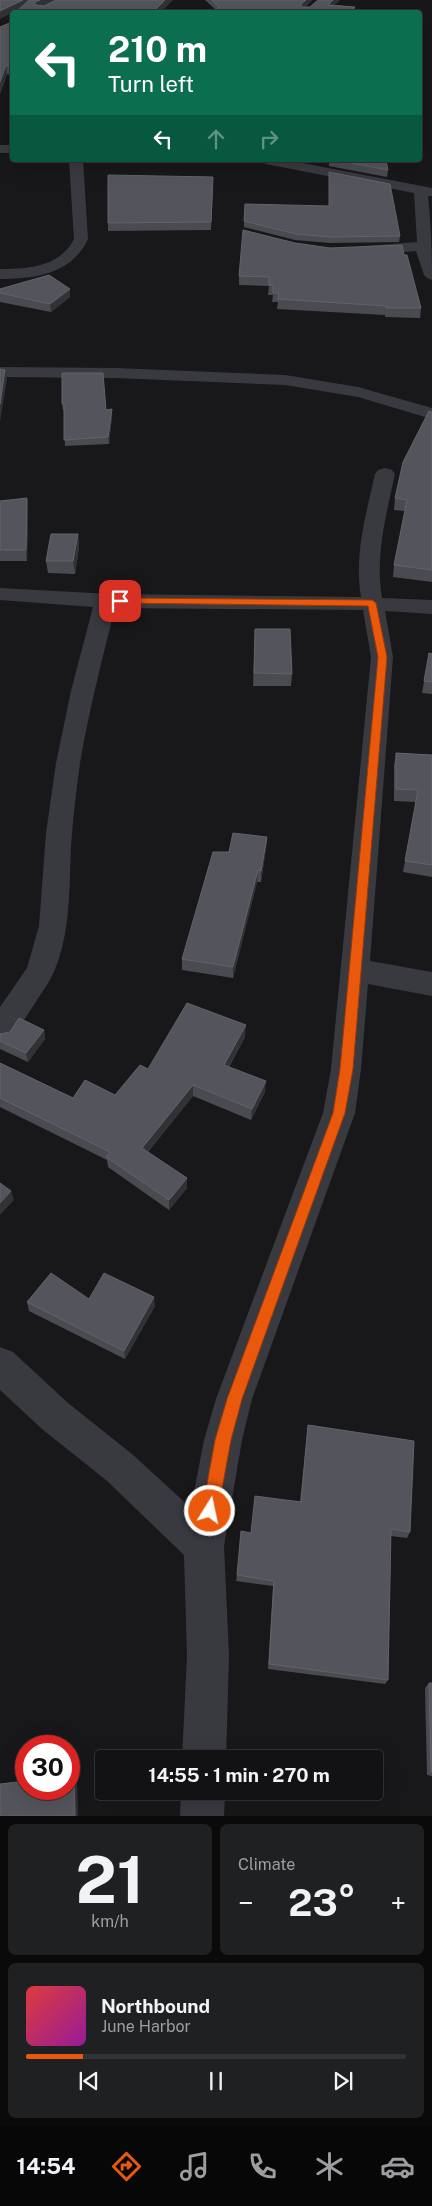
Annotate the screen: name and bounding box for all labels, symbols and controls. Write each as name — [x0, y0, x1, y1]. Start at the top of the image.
text: 210 m — [108, 29, 207, 70]
icon: left — [25, 30, 90, 95]
text: Turn left — [108, 71, 194, 97]
icon: left — [149, 125, 177, 153]
icon: ahead — [202, 125, 230, 153]
icon: right — [255, 125, 283, 153]
pin — [99, 580, 141, 622]
icon: arrive — [106, 587, 134, 615]
position arrow — [183, 1484, 235, 1536]
speed limit sign: 30 — [15, 1735, 80, 1800]
text: 14:55 · 1 min · 270 m — [148, 1764, 330, 1786]
text: 21 — [75, 1841, 145, 1918]
text: Climate — [238, 1855, 295, 1874]
text: 23° — [288, 1880, 356, 1925]
text: − — [238, 1886, 254, 1919]
text: + — [390, 1886, 406, 1919]
text: km/h — [91, 1912, 129, 1931]
text: Northbound — [101, 1995, 210, 2017]
text: June Harbor — [101, 2017, 191, 2036]
icon: previous — [75, 2067, 103, 2095]
icon: pause — [202, 2067, 230, 2095]
icon: next — [329, 2067, 357, 2095]
icon: directions — [109, 2149, 144, 2184]
icon: music — [177, 2149, 212, 2184]
icon: phone — [245, 2149, 280, 2184]
icon: climate — [312, 2149, 347, 2184]
icon: car — [380, 2149, 415, 2184]
text: 14:54 — [16, 2153, 76, 2179]

